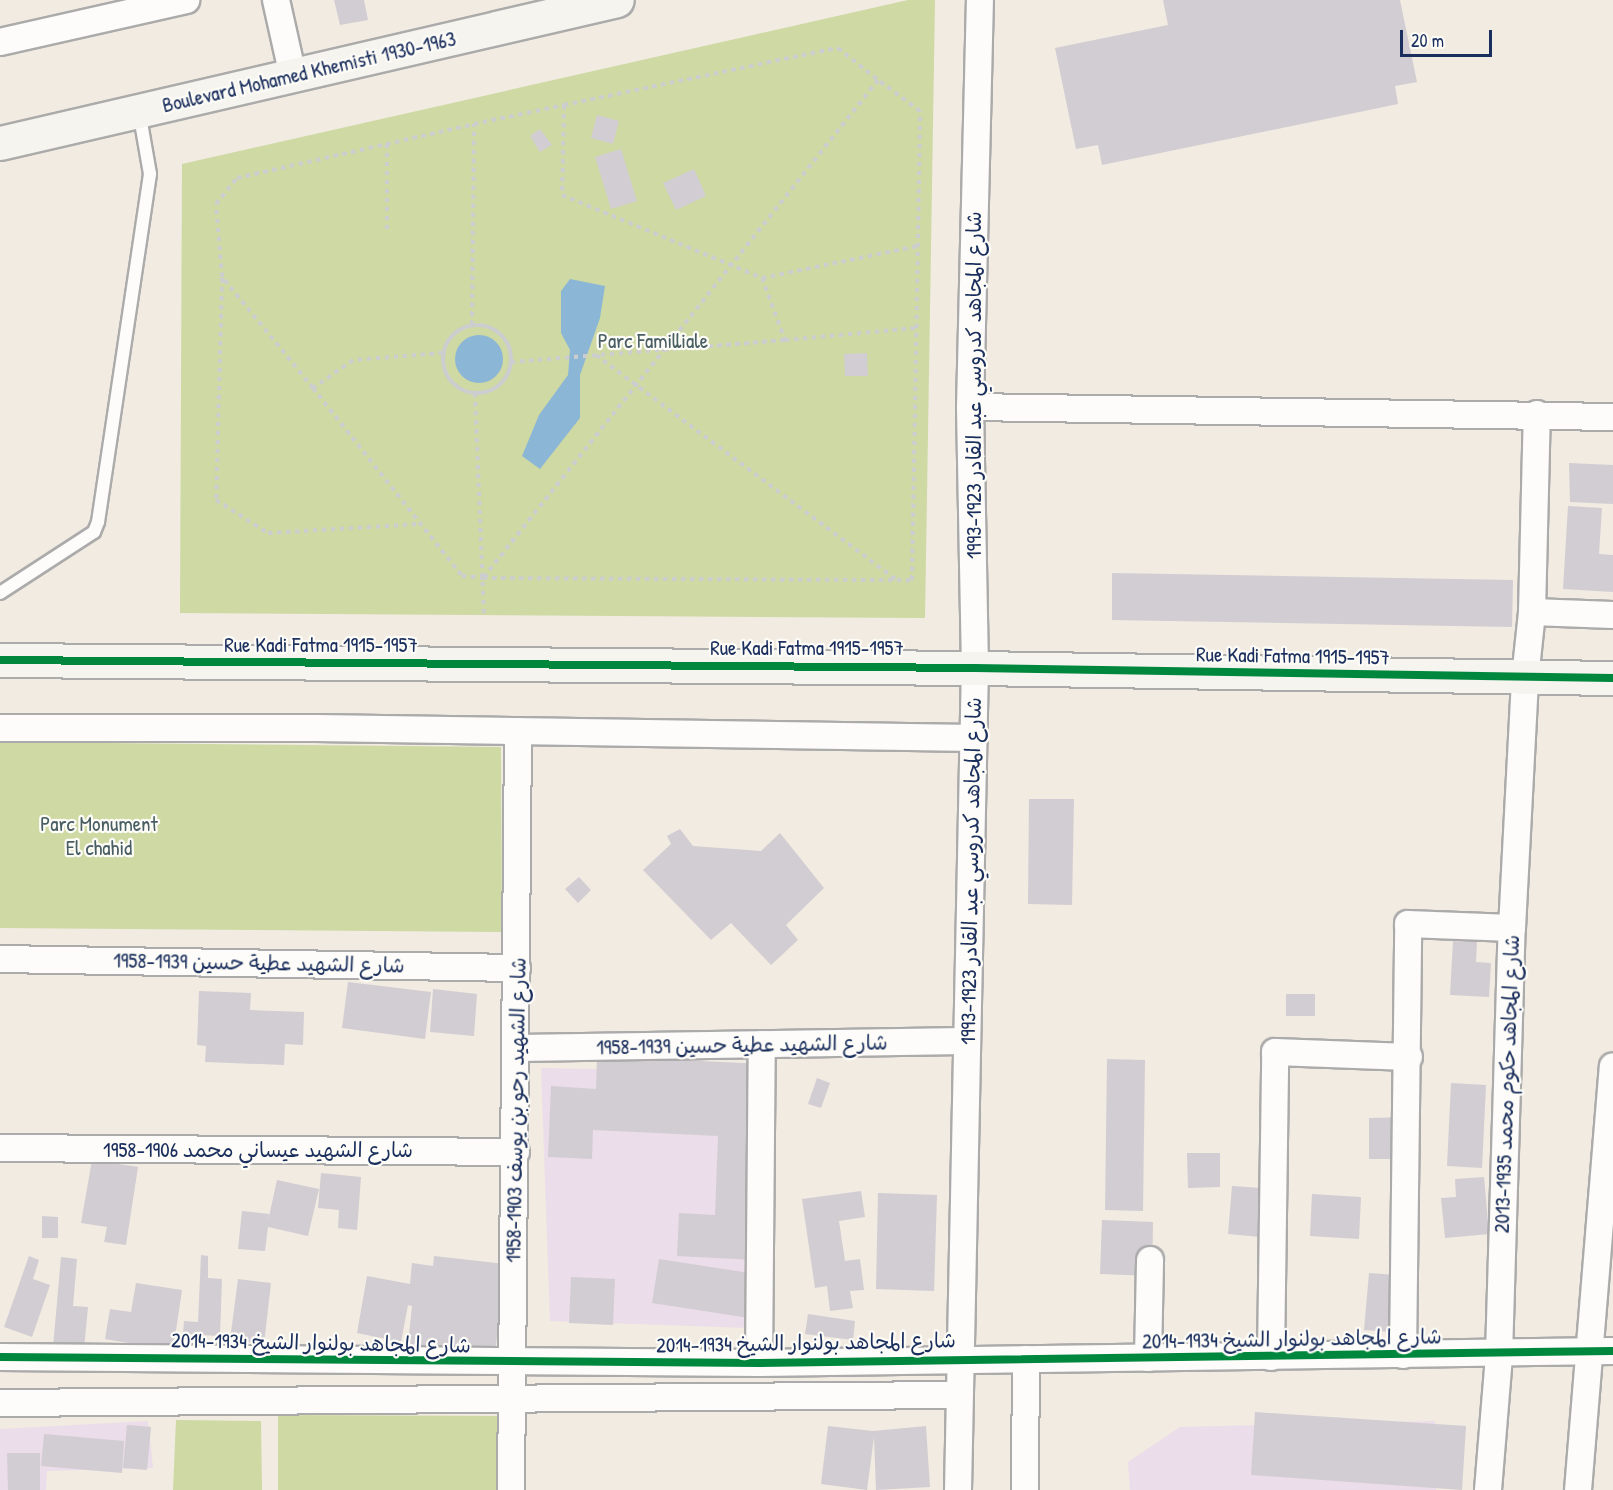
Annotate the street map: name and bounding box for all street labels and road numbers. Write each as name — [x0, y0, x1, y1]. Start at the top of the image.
street label: Boulevard Mohamed Khemisti 1930-1963 — [160, 26, 458, 118]
street label: شارع المجاهد كدروسي عبد القادر 1923-1993 — [961, 211, 987, 559]
street label: Rue Kadi Fatma 1915-1957 — [224, 632, 418, 658]
street label: Rue Kadi Fatma 1915-1957 — [710, 635, 904, 661]
street label: Rue Kadi Fatma 1915-1957 — [1196, 642, 1390, 670]
street label: شارع المجاهد كدروسي عبد القادر 1923-1993 — [955, 697, 987, 1045]
street label: شارع المجاهد حكوم محمد 1935-2013 — [1489, 934, 1525, 1234]
street label: شارع الشهيد عطية حسين 1939-1958 — [113, 948, 405, 978]
street label: شارع الشهيد رحو بن يوسف 1903-1958 — [501, 957, 531, 1263]
street label: شارع الشهيد عطية حسين 1939-1958 — [596, 1030, 888, 1060]
street label: شارع الشهيد عيساني محمد 1906-1958 — [103, 1137, 413, 1163]
street label: شارع المجاهد بولنوار الشيخ 1934-2014 — [1142, 1324, 1442, 1354]
street label: شارع المجاهد بولنوار الشيخ 1934-2014 — [171, 1328, 471, 1358]
street label: شارع المجاهد بولنوار الشيخ 1934-2014 — [656, 1328, 956, 1358]

